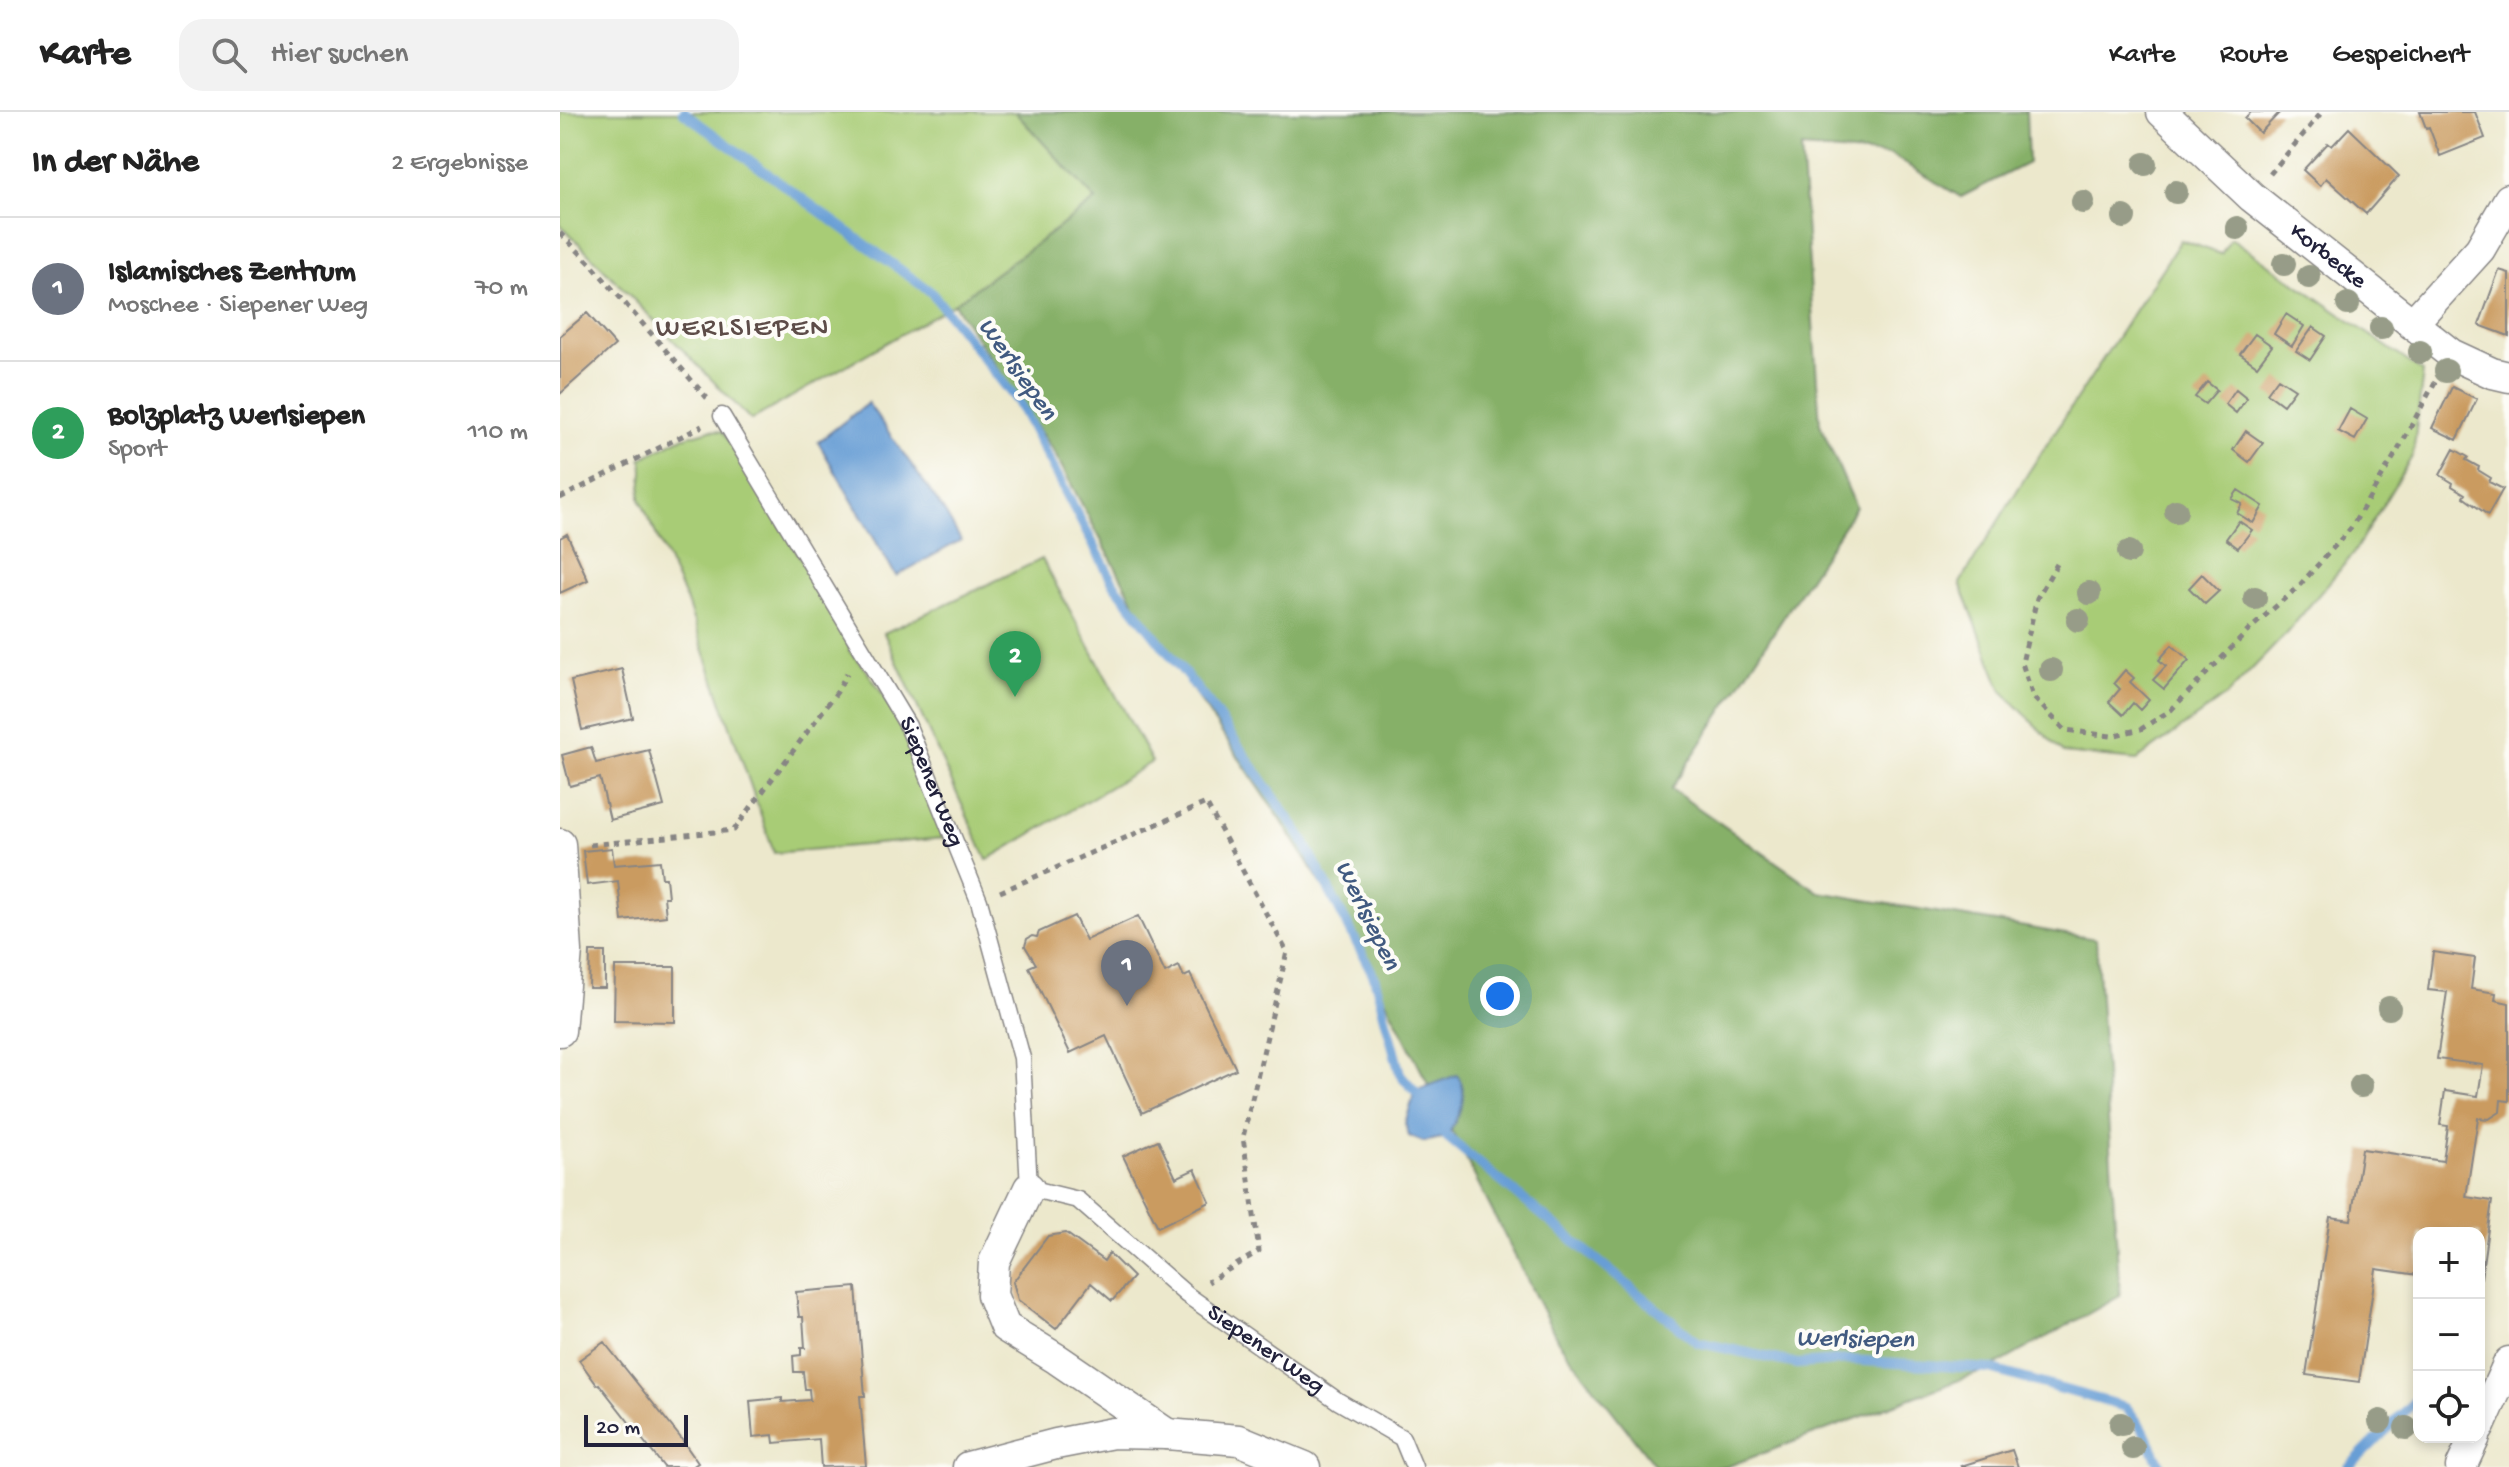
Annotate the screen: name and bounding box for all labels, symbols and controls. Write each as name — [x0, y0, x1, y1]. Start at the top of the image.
search box — [179, 19, 739, 91]
text: Karte — [40, 33, 131, 77]
icon: search — [207, 33, 251, 77]
text: Hier suchen — [271, 38, 409, 73]
text: Karte — [2109, 39, 2176, 72]
text: Route — [2220, 39, 2288, 72]
text: Gespeichert — [2332, 39, 2469, 72]
text: In der Nähe — [32, 144, 199, 184]
text: 2 Ergebnisse — [391, 149, 528, 180]
street label: Korbecke — [2283, 217, 2373, 296]
text: Islamisches Zentrum — [108, 256, 356, 291]
text: 1 — [53, 274, 63, 305]
text: 70 m — [475, 274, 528, 305]
text: Moschee · Siepener Weg — [108, 291, 368, 322]
district label: WERLSIEPEN — [656, 313, 830, 346]
water label: Werlsiepen — [970, 313, 1063, 428]
text: Bolzplatz Werlsiepen — [108, 400, 365, 435]
text: 2 — [52, 418, 64, 449]
text: 110 m — [468, 418, 528, 449]
text: Sport — [108, 435, 166, 466]
pin: 2 — [989, 631, 1041, 697]
street label: Siepener Weg — [891, 712, 970, 851]
water label: Werlsiepen — [1326, 856, 1406, 976]
pin: 1 — [1101, 940, 1153, 1006]
your location — [1480, 976, 1520, 1016]
map controls — [2413, 1227, 2485, 1443]
button: + — [2413, 1227, 2485, 1299]
street label: Siepener Weg — [1201, 1299, 1330, 1401]
button: − — [2413, 1299, 2485, 1371]
water label: Werlsiepen — [1796, 1324, 1915, 1358]
button: locate — [2413, 1371, 2485, 1443]
scale bar — [584, 1411, 688, 1447]
text: 20 m — [596, 1416, 640, 1442]

